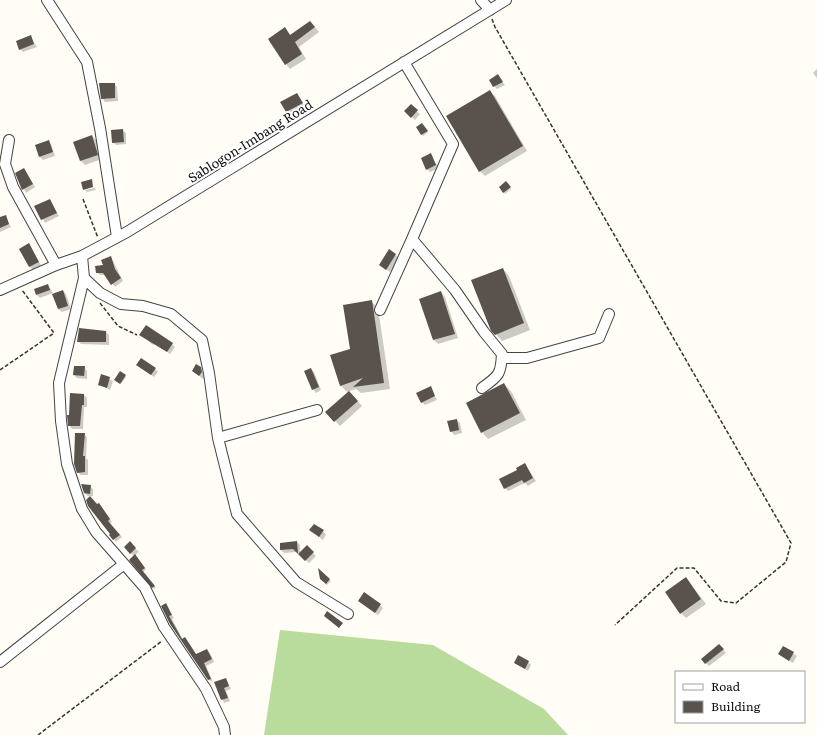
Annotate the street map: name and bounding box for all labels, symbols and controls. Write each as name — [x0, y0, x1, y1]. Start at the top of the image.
street label: Sablogon-Imbang Road — [184, 94, 316, 187]
legend — [675, 671, 805, 723]
text: Road — [711, 677, 741, 695]
text: Building — [711, 697, 761, 715]

